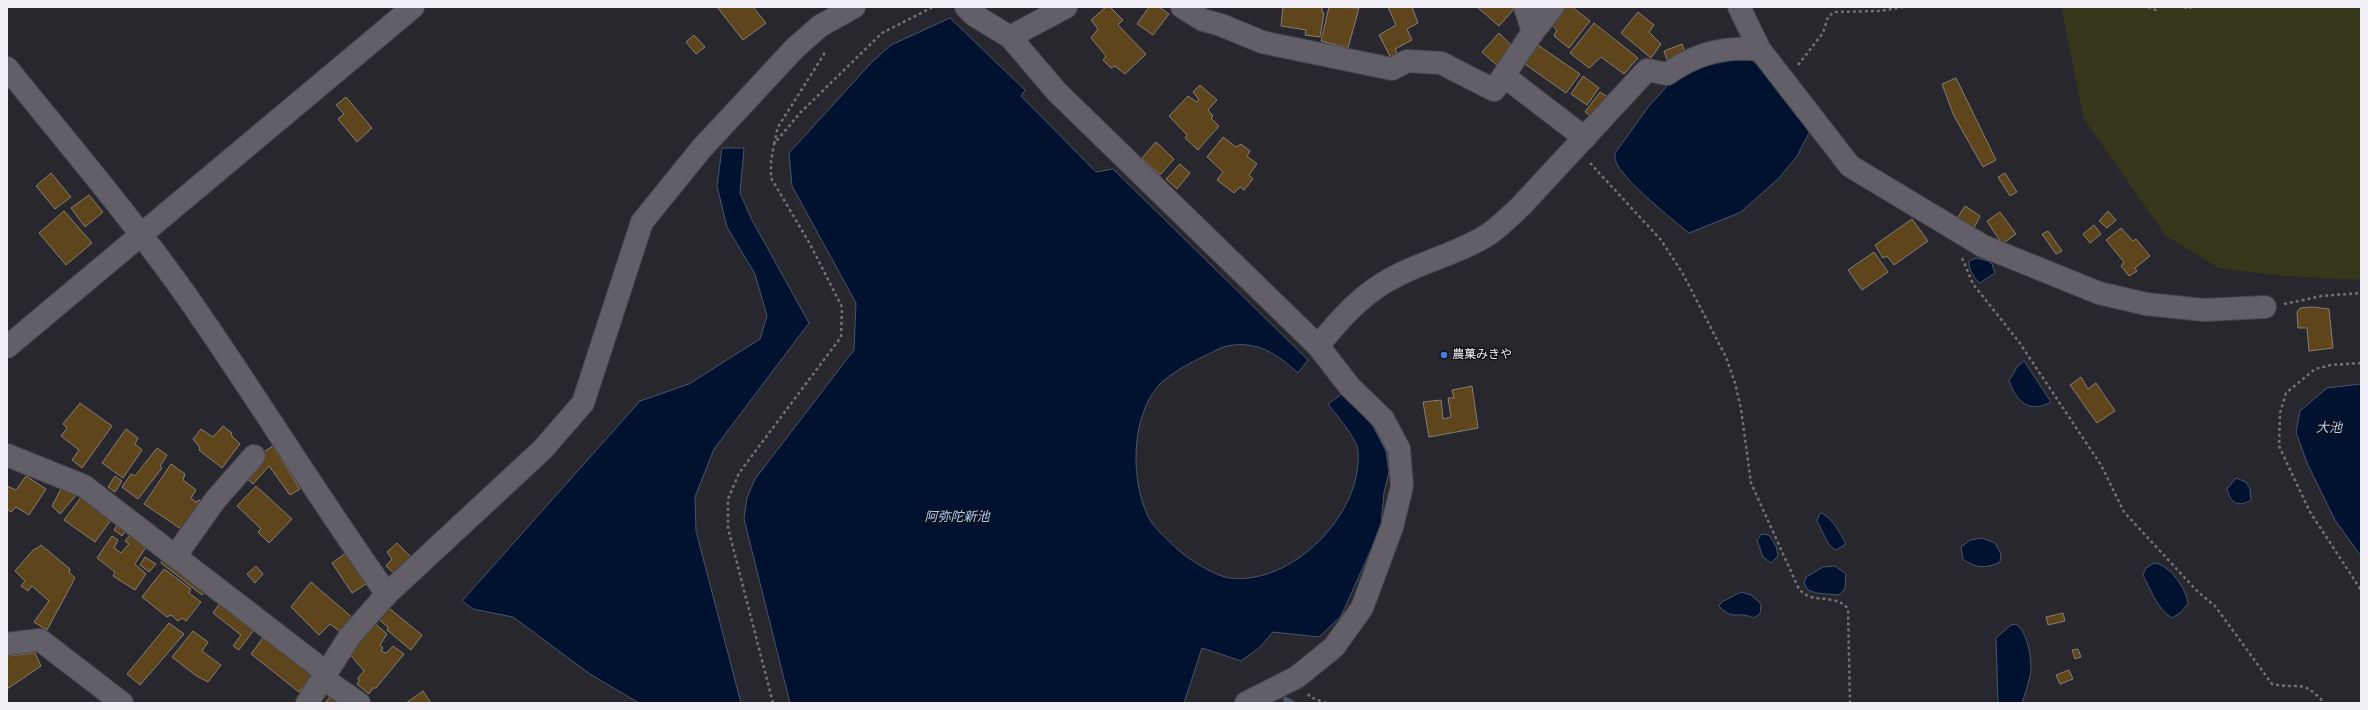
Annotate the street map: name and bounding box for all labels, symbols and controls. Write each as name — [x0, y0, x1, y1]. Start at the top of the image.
place label: 農菓みきや — [1452, 347, 1512, 363]
marker: 農菓みきや — [1439, 350, 1449, 360]
water label: 大池 — [2316, 421, 2344, 437]
water label: 阿弥陀新池 — [924, 510, 991, 526]

